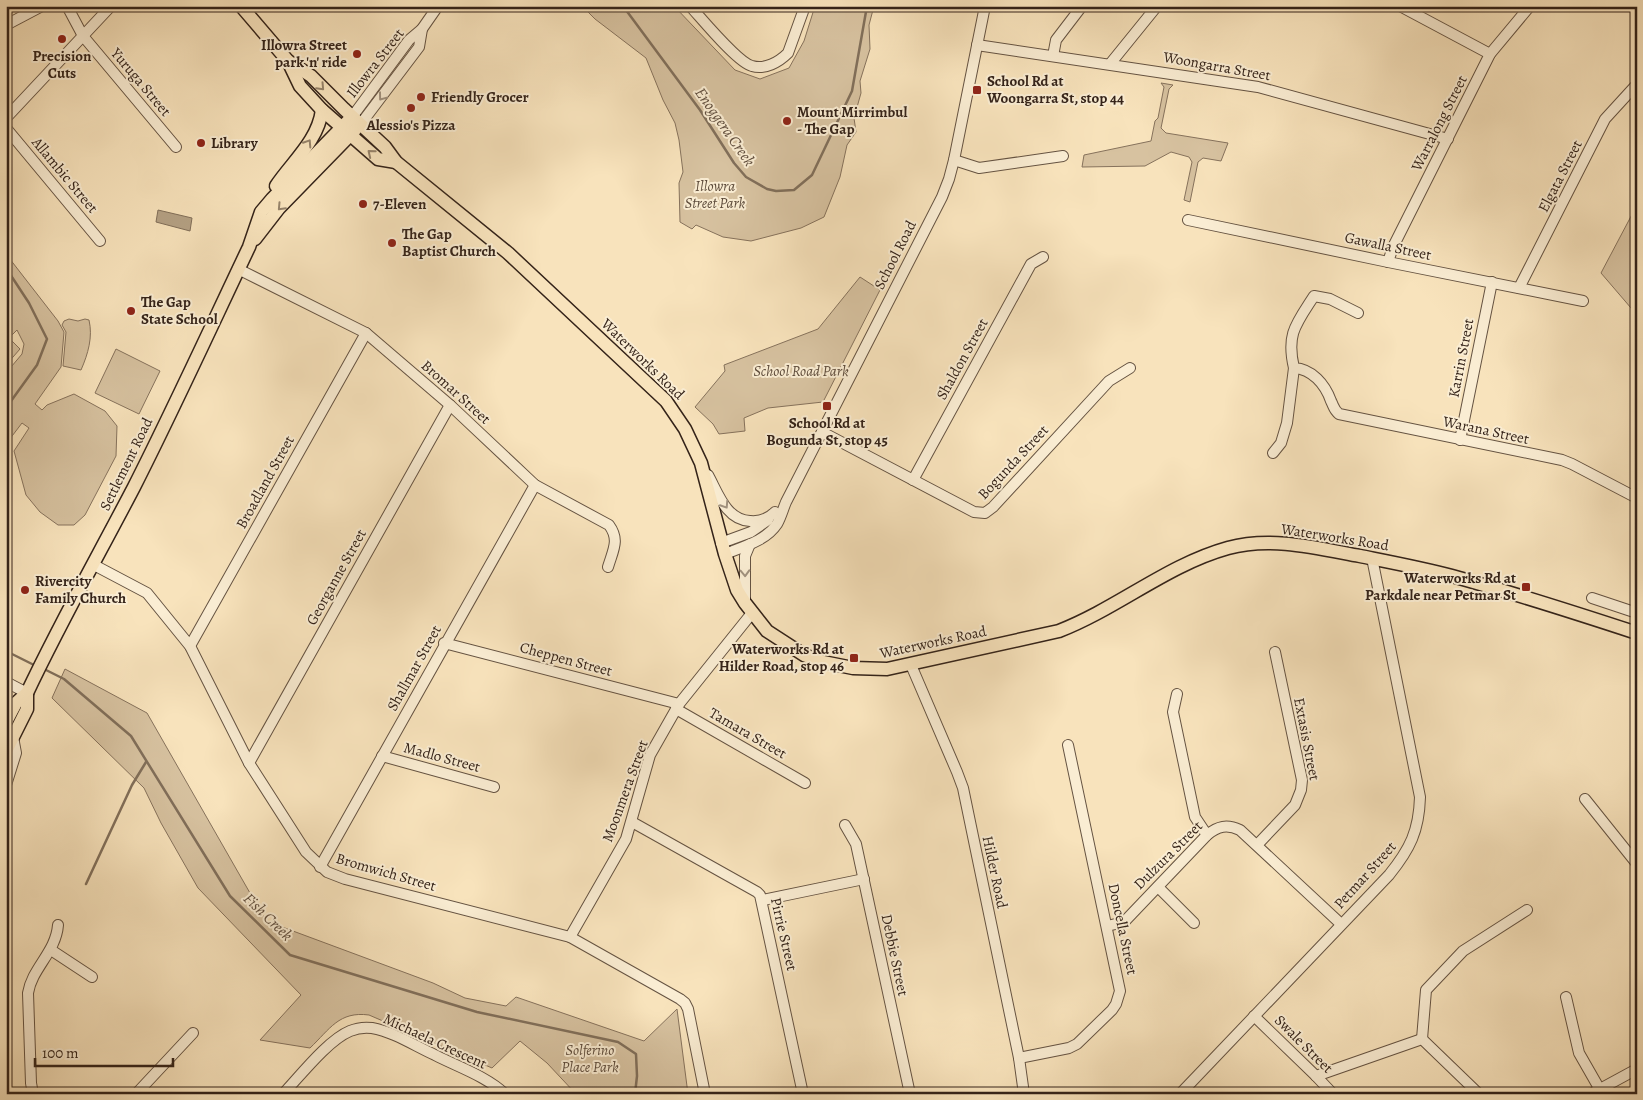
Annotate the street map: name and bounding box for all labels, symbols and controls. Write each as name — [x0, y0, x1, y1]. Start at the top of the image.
street label: Illowra Street — [342, 24, 408, 102]
marker: Precision Cuts — [56, 33, 68, 45]
place label: Illowra Street park 'n' ride — [261, 35, 347, 72]
street label: Yuruga Street — [106, 43, 176, 121]
place label: Precision Cuts — [32, 46, 92, 83]
street label: Woongarra Street — [1161, 47, 1272, 85]
marker: Illowra Street park 'n' ride — [351, 48, 363, 60]
place label: School Rd at Woongarra St, stop 44 — [986, 71, 1124, 108]
street label: Warralong Street — [1406, 72, 1472, 175]
one-way arrow — [315, 81, 324, 90]
water label: Enoggera Creek — [690, 83, 760, 171]
marker: School Rd at Woongarra St, stop 44 — [971, 84, 983, 96]
place label: Friendly Grocer — [431, 87, 529, 107]
one-way arrow — [379, 91, 388, 101]
marker: Friendly Grocer — [415, 91, 427, 103]
marker: Alessio's Pizza — [405, 102, 417, 114]
place label: Mount Mirrimbul - The Gap — [797, 102, 907, 139]
place label: Alessio's Pizza — [365, 115, 456, 135]
marker: Mount Mirrimbul - The Gap — [781, 115, 793, 127]
street label: Allambic Street — [27, 132, 103, 217]
place label: Library — [211, 133, 259, 153]
street label: Elgata Street — [1533, 136, 1587, 216]
marker: Library — [195, 137, 207, 149]
one-way arrow — [302, 140, 311, 149]
one-way arrow — [368, 151, 377, 159]
park label: Illowra Street Park — [685, 176, 746, 213]
place label: 7-Eleven — [373, 194, 427, 214]
marker: 7-Eleven — [357, 198, 369, 210]
one-way arrow — [278, 201, 287, 210]
street label: School Road — [869, 216, 921, 293]
place label: The Gap Baptist Church — [402, 224, 496, 261]
street label: Gawalla Street — [1343, 227, 1433, 265]
marker: The Gap Baptist Church — [386, 237, 398, 249]
place label: The Gap State School — [141, 292, 218, 329]
marker: The Gap State School — [125, 305, 137, 317]
street label: Waterworks Road — [596, 313, 690, 405]
street label: Shaldon Street — [931, 315, 993, 403]
street label: Karrin Street — [1444, 317, 1478, 399]
street label: Bromar Street — [417, 355, 495, 429]
park label: School Road Park — [753, 361, 849, 381]
marker: School Rd at Bogunda St, stop 45 — [821, 400, 833, 412]
street label: Warana Street — [1440, 411, 1531, 449]
street label: Settlement Road — [95, 413, 158, 514]
place label: School Rd at Bogunda St, stop 45 — [766, 413, 888, 450]
street label: Bogunda Street — [973, 420, 1053, 504]
street label: Broadland Street — [231, 432, 299, 532]
one-way arrow — [719, 500, 728, 509]
street label: Waterworks Road — [1279, 518, 1391, 556]
street label: Georganne Street — [301, 525, 371, 629]
place label: Waterworks Rd at Parkdale near Petmar St — [1365, 568, 1516, 605]
one-way arrow — [740, 570, 750, 577]
place label: Rivercity Family Church — [35, 571, 126, 608]
marker: Waterworks Rd at Parkdale near Petmar St — [1520, 581, 1532, 593]
marker: Rivercity Family Church — [19, 584, 31, 596]
street label: Shallmar Street — [382, 621, 446, 714]
street label: Waterworks Road — [877, 621, 989, 663]
street label: Cheppen Street — [518, 637, 614, 681]
place label: Waterworks Rd at Hilder Road, stop 46 — [719, 639, 844, 676]
marker: Waterworks Rd at Hilder Road, stop 46 — [848, 652, 860, 664]
street label: Extasis Street — [1289, 696, 1325, 782]
street label: Tamara Street — [706, 703, 790, 763]
street label: Madlo Street — [401, 737, 483, 777]
street label: Moonmera Street — [597, 737, 653, 845]
street label: Dulzura Street — [1129, 816, 1207, 894]
street label: Hilder Road — [978, 834, 1013, 911]
street label: Petmar Street — [1329, 837, 1401, 913]
street label: Bromwich Street — [334, 848, 438, 896]
street label: Doncella Street — [1104, 881, 1142, 977]
water label: Fish Creek — [238, 888, 298, 946]
street label: Pirrie Street — [766, 895, 802, 973]
street label: Debbie Street — [877, 912, 913, 998]
street label: Michaela Crescent — [380, 1008, 490, 1074]
street label: Swale Street — [1270, 1010, 1338, 1078]
scale bar — [35, 1035, 172, 1067]
park label: Solferino Place Park — [561, 1040, 619, 1077]
text: 100 m — [42, 1043, 79, 1063]

